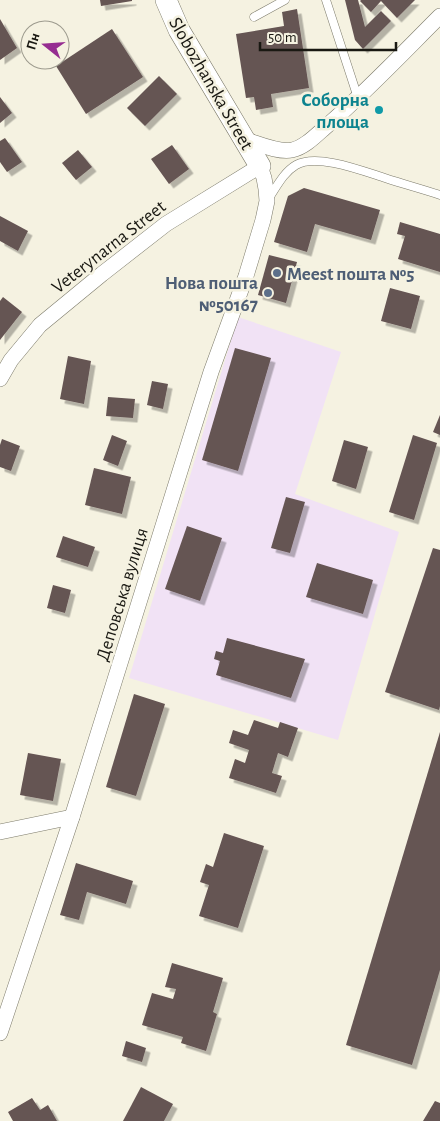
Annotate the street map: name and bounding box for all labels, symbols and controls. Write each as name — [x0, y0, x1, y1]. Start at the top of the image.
street label: Slobozhanska Street — [165, 14, 256, 153]
north arrow — [20, 20, 70, 70]
scale bar — [260, 20, 396, 52]
text: 50 m — [268, 30, 297, 45]
text: Пн — [24, 31, 43, 52]
place label: Соборна площа — [301, 91, 369, 132]
marker: Соборна площа — [373, 104, 385, 116]
street label: Veterynarna Street — [48, 197, 169, 297]
place label: Meest пошта №5 — [287, 265, 415, 284]
marker: Meest пошта №5 — [271, 267, 283, 279]
place label: Нова пошта №50167 — [165, 274, 258, 315]
marker: Нова пошта №50167 — [262, 287, 274, 299]
street label: Деповська вулиця — [93, 526, 152, 663]

